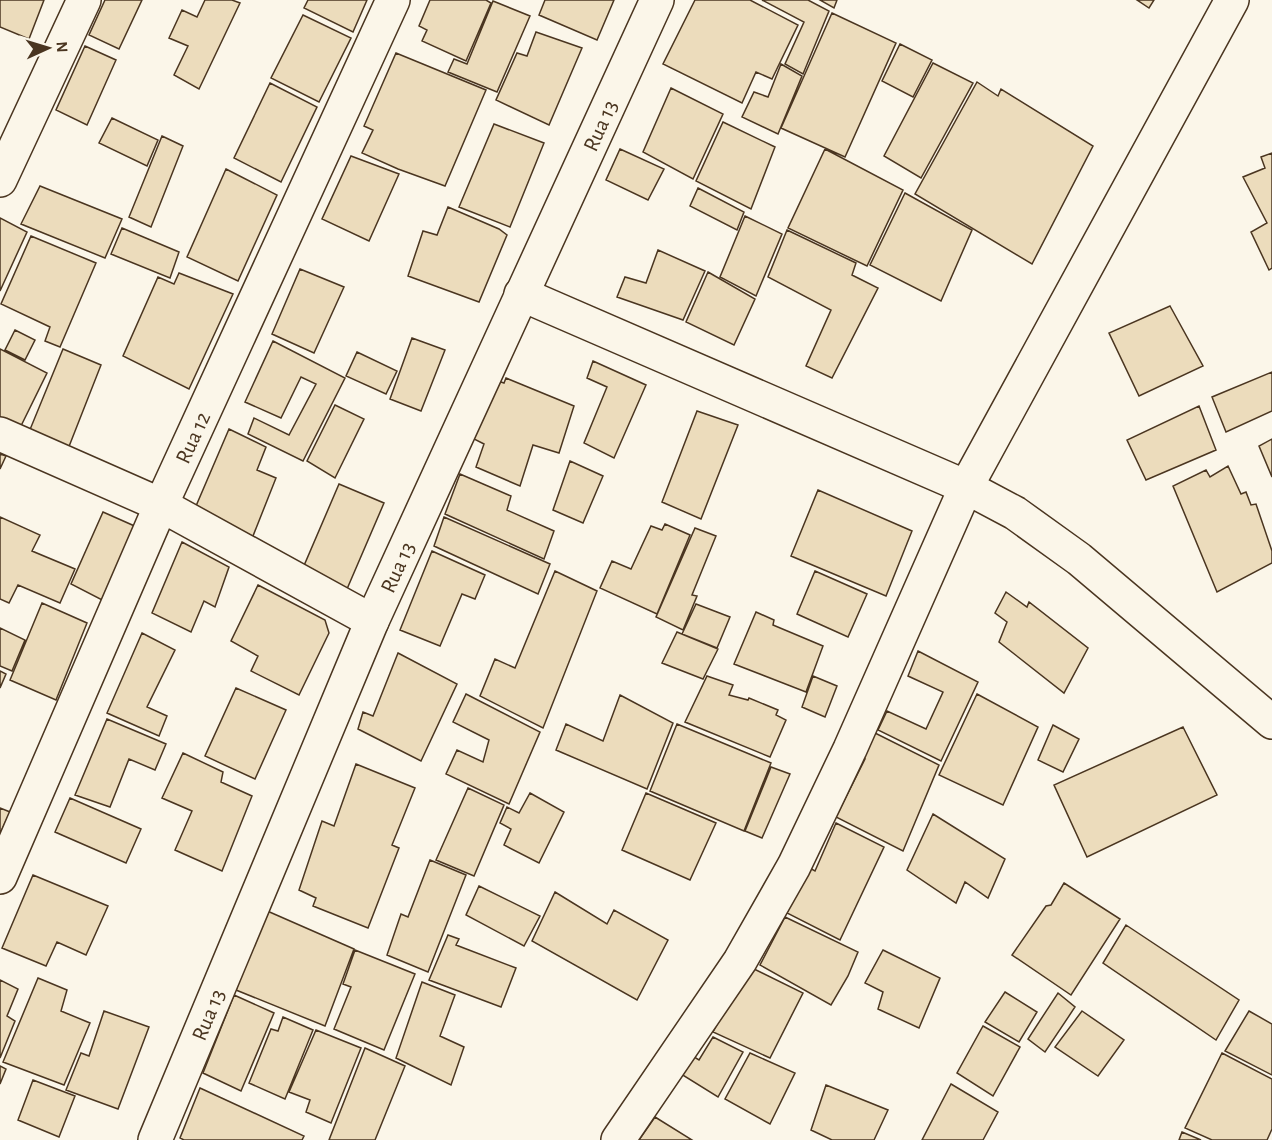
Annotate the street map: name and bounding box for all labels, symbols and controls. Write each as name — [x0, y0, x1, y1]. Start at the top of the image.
north arrow — [18, 18, 78, 78]
text: N — [54, 41, 70, 53]
street label: Rua 13 — [579, 97, 622, 155]
street label: Rua 12 — [172, 408, 214, 467]
street label: Rua 13 — [377, 538, 419, 596]
street label: Rua 13 — [188, 986, 229, 1044]

